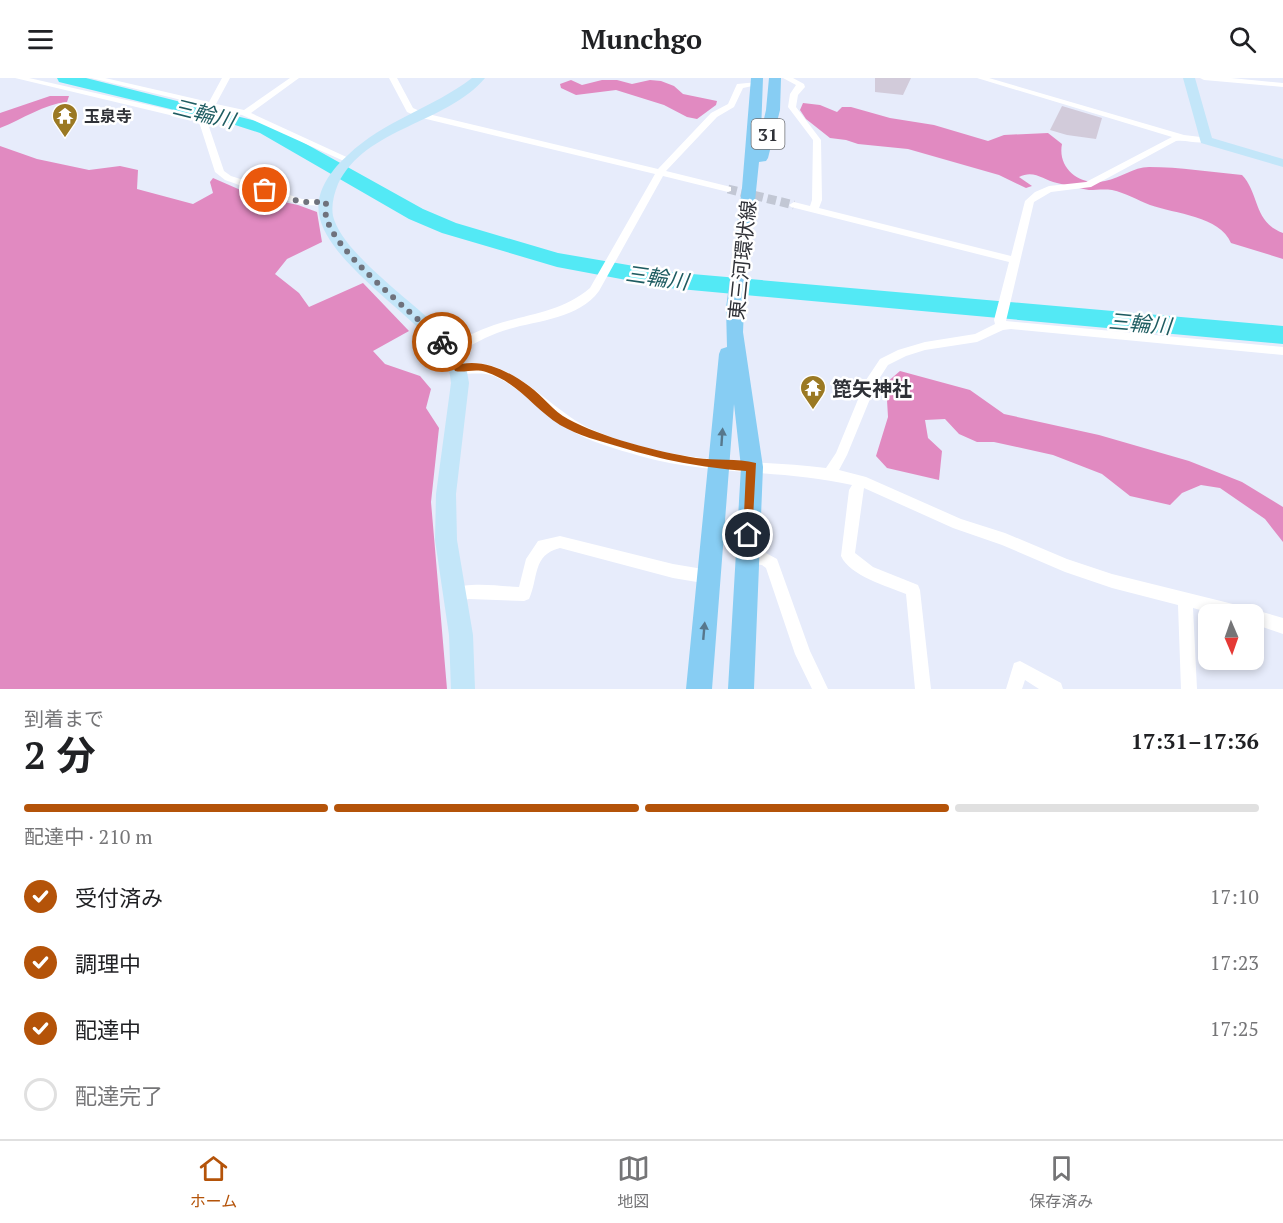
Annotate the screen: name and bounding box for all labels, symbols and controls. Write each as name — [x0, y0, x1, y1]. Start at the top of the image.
text: Munchgo — [581, 21, 702, 57]
icon: menu — [24, 23, 57, 56]
icon: search — [1226, 23, 1259, 56]
water label: 三輪川 — [170, 92, 240, 135]
temple icon: 玉泉寺 — [50, 101, 80, 139]
place label: 玉泉寺 — [84, 105, 132, 127]
road number: 31 — [752, 119, 784, 149]
pin — [239, 164, 290, 215]
icon: bag — [248, 173, 281, 206]
street label: 東三河環状線 — [722, 199, 762, 321]
water label: 三輪川 — [624, 259, 692, 296]
water label: 三輪川 — [1107, 306, 1175, 340]
courier — [412, 312, 472, 372]
icon: bike — [426, 326, 459, 359]
temple icon: 箆矢神社 — [798, 373, 828, 411]
place label: 箆矢神社 — [832, 375, 912, 402]
one-way arrow — [717, 427, 727, 446]
pin — [722, 509, 773, 560]
icon: home — [731, 518, 764, 551]
north arrow — [1198, 604, 1264, 670]
map controls — [1198, 604, 1264, 670]
one-way arrow — [699, 621, 709, 640]
text: 到着まで — [24, 705, 104, 732]
text: 17:31–17:36 — [1131, 726, 1259, 755]
text: 2 分 — [24, 728, 96, 780]
text: 配達中 · 210 m — [24, 823, 153, 850]
icon: check — [24, 880, 57, 913]
text: 受付済み — [75, 883, 163, 912]
text: 17:10 — [1210, 883, 1259, 910]
icon: check — [24, 946, 57, 979]
text: 調理中 — [75, 949, 141, 978]
text: 17:23 — [1210, 949, 1259, 976]
icon: check — [24, 1012, 57, 1045]
text: 配達中 — [75, 1015, 141, 1044]
text: 17:25 — [1210, 1015, 1259, 1042]
text: 配達完了 — [75, 1081, 163, 1110]
tab: ホーム — [190, 1152, 237, 1212]
tab: 地図 — [617, 1152, 650, 1212]
tab: 保存済み — [1029, 1152, 1093, 1212]

